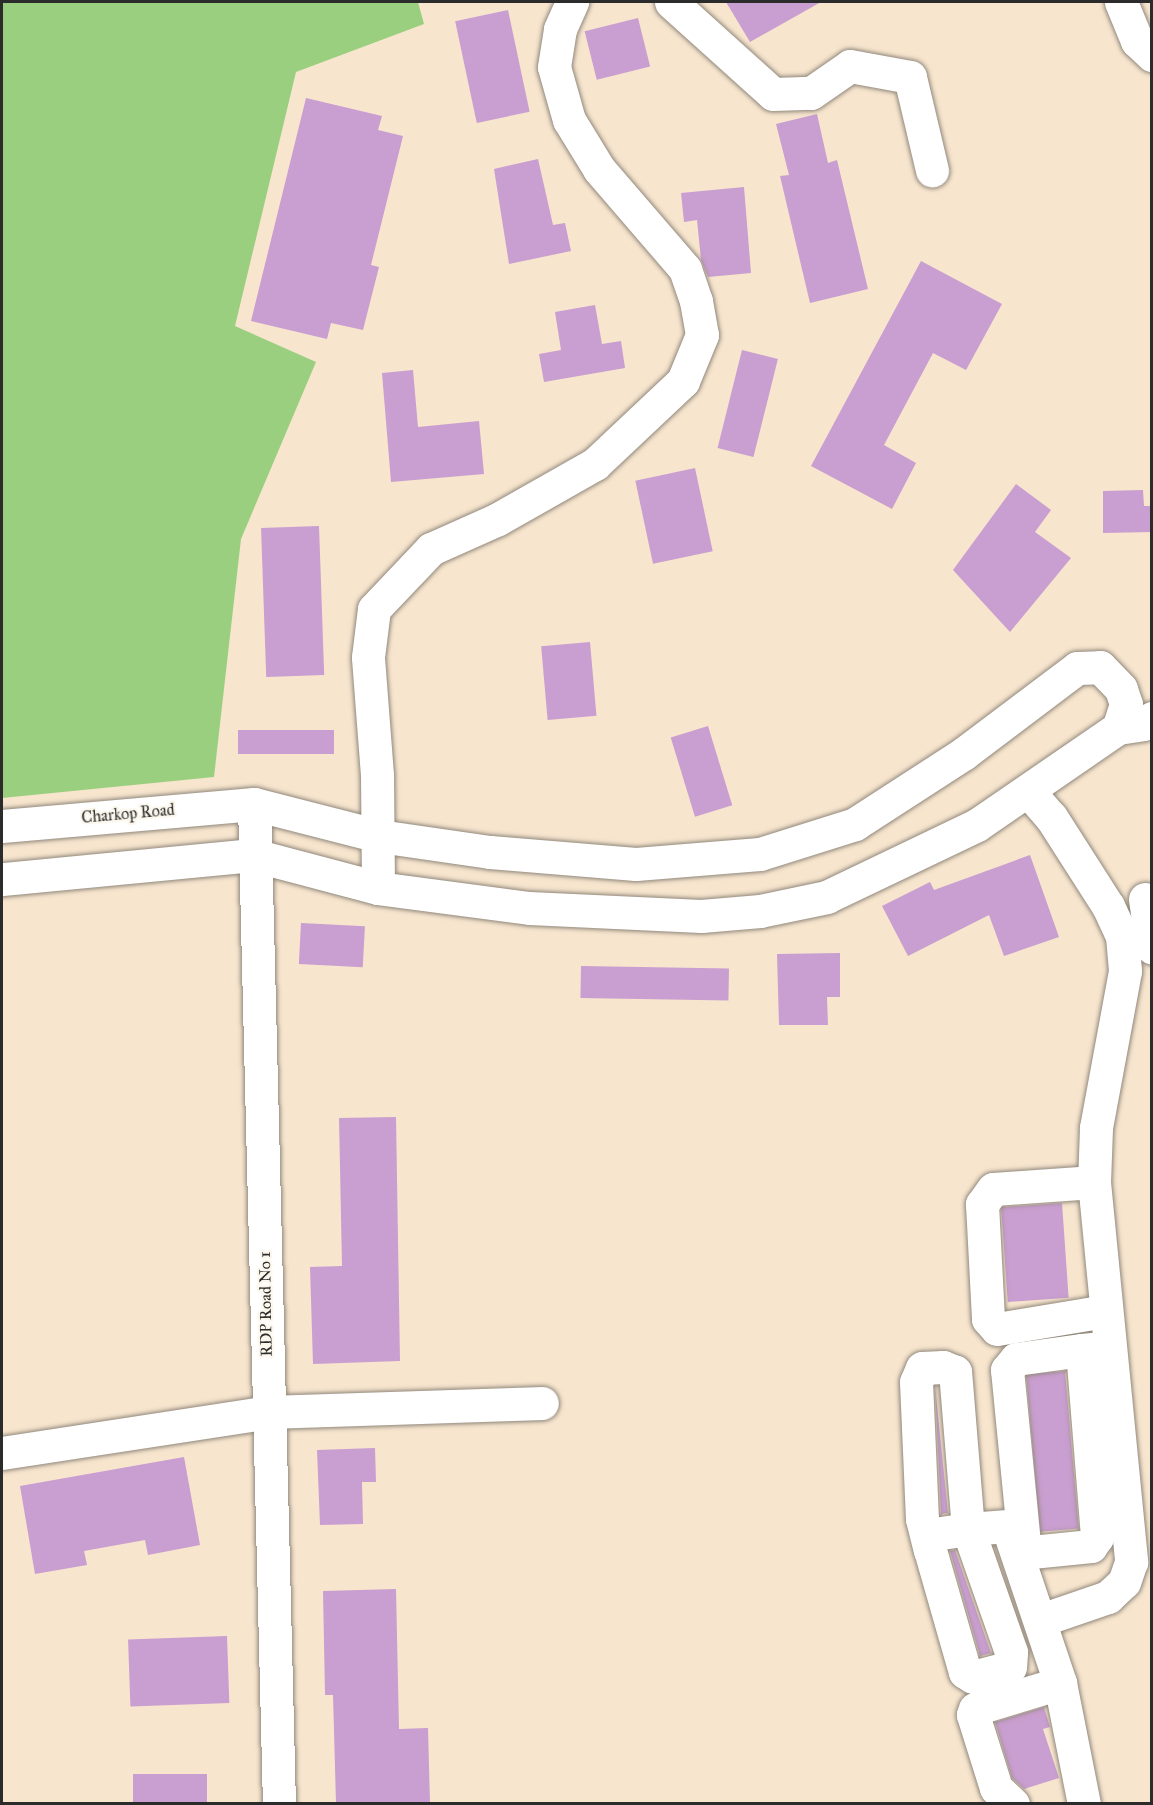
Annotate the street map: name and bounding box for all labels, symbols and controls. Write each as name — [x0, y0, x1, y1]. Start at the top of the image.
street label: Charkop Road — [81, 800, 175, 828]
street label: RDP Road No 1 — [255, 1251, 277, 1357]

